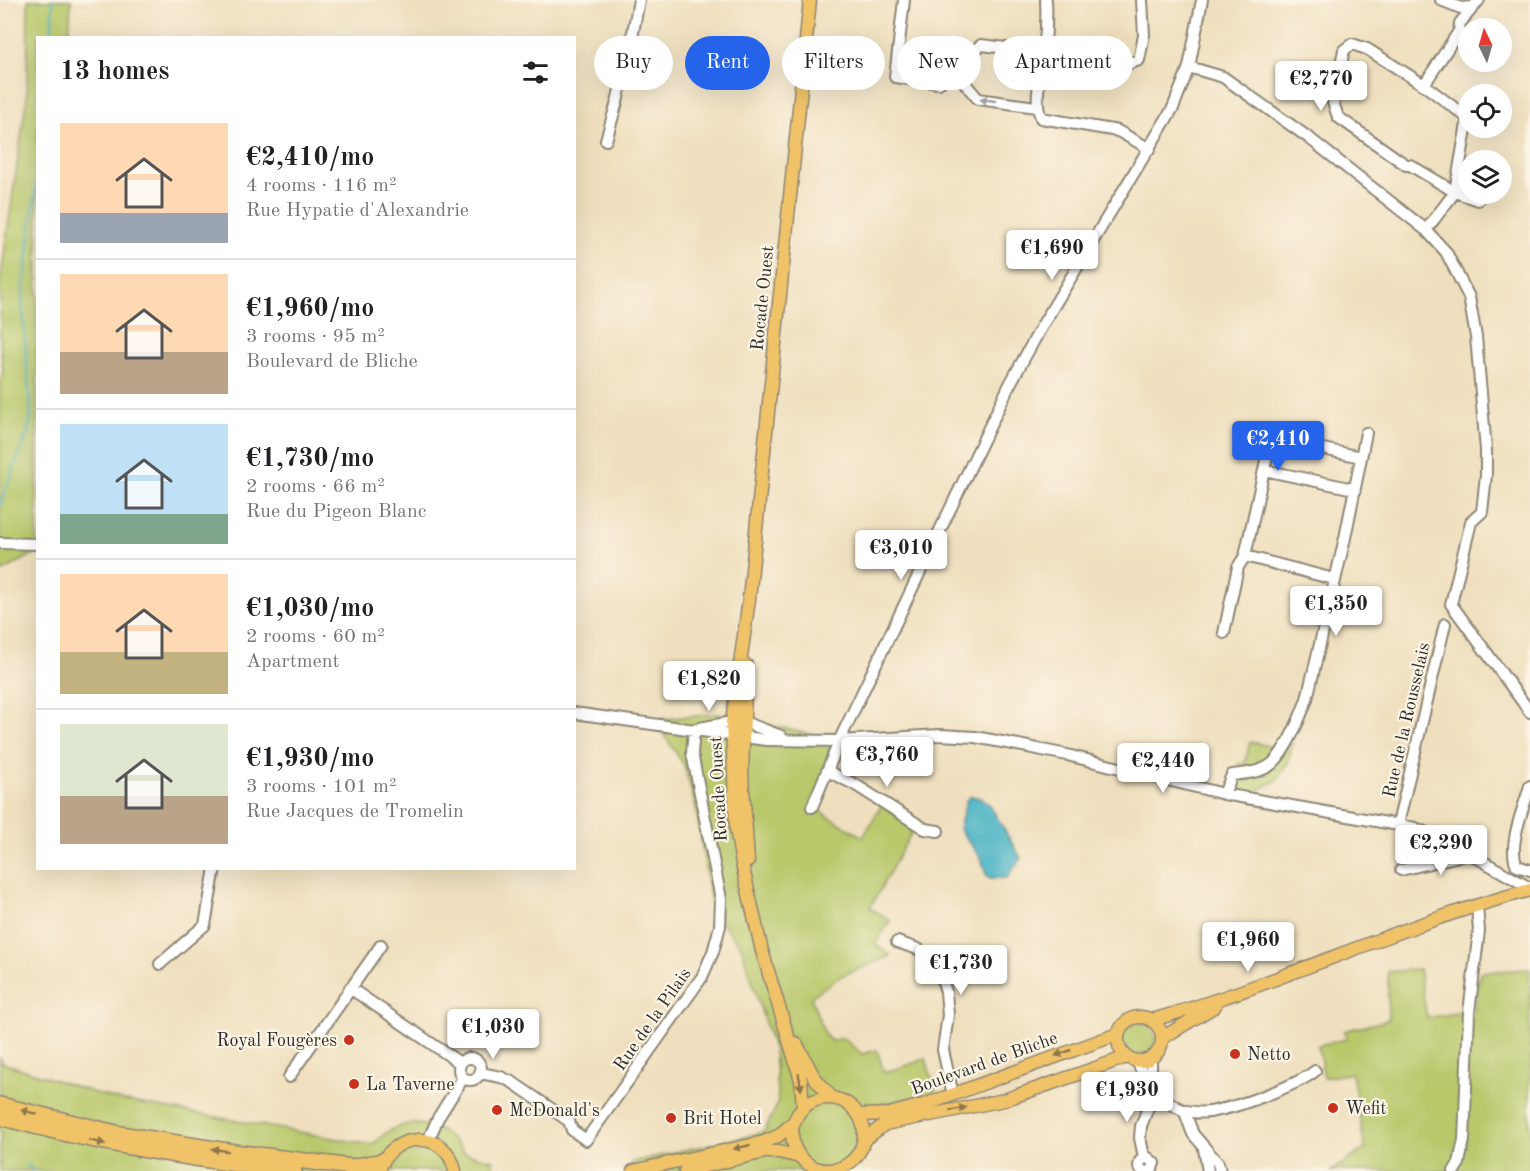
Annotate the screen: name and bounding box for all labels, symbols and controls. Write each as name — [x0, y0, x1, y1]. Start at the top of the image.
north arrow — [1458, 18, 1512, 72]
map controls — [1458, 18, 1512, 204]
chip: Buy — [594, 36, 673, 90]
chip: Rent — [685, 36, 770, 90]
chip: Filters — [782, 36, 885, 90]
chip: New — [897, 36, 981, 90]
chip: Apartment — [993, 36, 1133, 90]
icon: filters — [519, 56, 552, 89]
text: 13 homes — [60, 59, 169, 85]
pin: €2,770 — [1272, 61, 1370, 112]
text: €2,770 — [1289, 70, 1353, 90]
button: locate — [1458, 84, 1512, 138]
one-way arrow — [979, 96, 998, 105]
text: €2,410/mo — [246, 145, 374, 171]
icon: home — [108, 147, 180, 219]
button: layers — [1458, 150, 1512, 204]
text: 4 rooms · 116 m² — [246, 176, 396, 196]
text: Rue Hypatie d'Alexandrie — [246, 201, 469, 221]
pin: €1,690 — [1003, 230, 1101, 281]
text: €1,690 — [1020, 239, 1084, 259]
street label: Rocade Ouest — [749, 245, 777, 352]
text: €1,960/mo — [246, 296, 374, 322]
icon: home — [108, 298, 180, 370]
text: 3 rooms · 95 m² — [246, 327, 385, 347]
text: Boulevard de Bliche — [246, 352, 418, 372]
pin: €2,410 — [1229, 421, 1327, 472]
text: €2,410 — [1246, 430, 1310, 450]
text: €1,730/mo — [246, 446, 374, 472]
icon: home — [108, 448, 180, 520]
text: 2 rooms · 66 m² — [246, 477, 385, 497]
text: Rue du Pigeon Blanc — [246, 502, 426, 522]
pin: €3,010 — [852, 530, 950, 581]
text: €3,010 — [869, 539, 933, 559]
pin: €1,350 — [1287, 586, 1385, 637]
text: €1,350 — [1304, 595, 1368, 615]
text: €1,030/mo — [246, 596, 374, 622]
icon: home — [108, 598, 180, 670]
text: 2 rooms · 60 m² — [246, 627, 385, 647]
street label: Rue de la Rousselais — [1380, 641, 1434, 800]
text: Apartment — [246, 652, 340, 672]
pin: €1,820 — [660, 661, 758, 712]
text: €1,820 — [677, 670, 741, 690]
street label: Rocade Ouest — [707, 736, 731, 842]
pin: €3,760 — [838, 737, 936, 788]
pin: €2,440 — [1114, 743, 1212, 794]
text: €1,930/mo — [246, 746, 374, 772]
text: €3,760 — [855, 746, 919, 766]
icon: home — [108, 748, 180, 820]
text: €2,440 — [1131, 752, 1195, 772]
text: 3 rooms · 101 m² — [246, 777, 396, 797]
text: Rue Jacques de Tromelin — [246, 802, 464, 822]
pin: €2,290 — [1392, 825, 1490, 876]
text: €2,290 — [1409, 834, 1473, 854]
pin: €1,960 — [1199, 922, 1297, 973]
text: €1,960 — [1216, 931, 1280, 951]
pin: €1,730 — [912, 945, 1010, 996]
text: €1,730 — [929, 954, 993, 974]
street label: Rue de la Pilais — [611, 965, 695, 1074]
pin: €1,030 — [444, 1009, 542, 1060]
text: €1,030 — [461, 1018, 525, 1038]
street label: Boulevard de Bliche — [909, 1029, 1060, 1099]
place label: Royal Fougères — [217, 1032, 337, 1050]
marker: Royal Fougères — [342, 1033, 356, 1047]
place label: Netto — [1247, 1046, 1291, 1064]
marker: Netto — [1228, 1047, 1242, 1061]
one-way arrow — [1054, 1049, 1072, 1059]
one-way arrow — [796, 1072, 805, 1091]
pin: €1,930 — [1078, 1072, 1176, 1123]
place label: La Taverne — [366, 1076, 455, 1094]
marker: La Taverne — [347, 1077, 361, 1091]
text: €1,930 — [1095, 1081, 1159, 1101]
place label: Wefit — [1345, 1100, 1387, 1118]
marker: Wefit — [1326, 1101, 1340, 1115]
place label: McDonald's — [509, 1102, 600, 1120]
marker: McDonald's — [490, 1103, 504, 1117]
one-way arrow — [948, 1105, 967, 1114]
one-way arrow — [20, 1107, 38, 1117]
place label: Brit Hotel — [683, 1110, 762, 1128]
marker: Brit Hotel — [664, 1111, 678, 1125]
one-way arrow — [88, 1137, 107, 1147]
one-way arrow — [732, 1143, 751, 1153]
one-way arrow — [211, 1146, 230, 1155]

